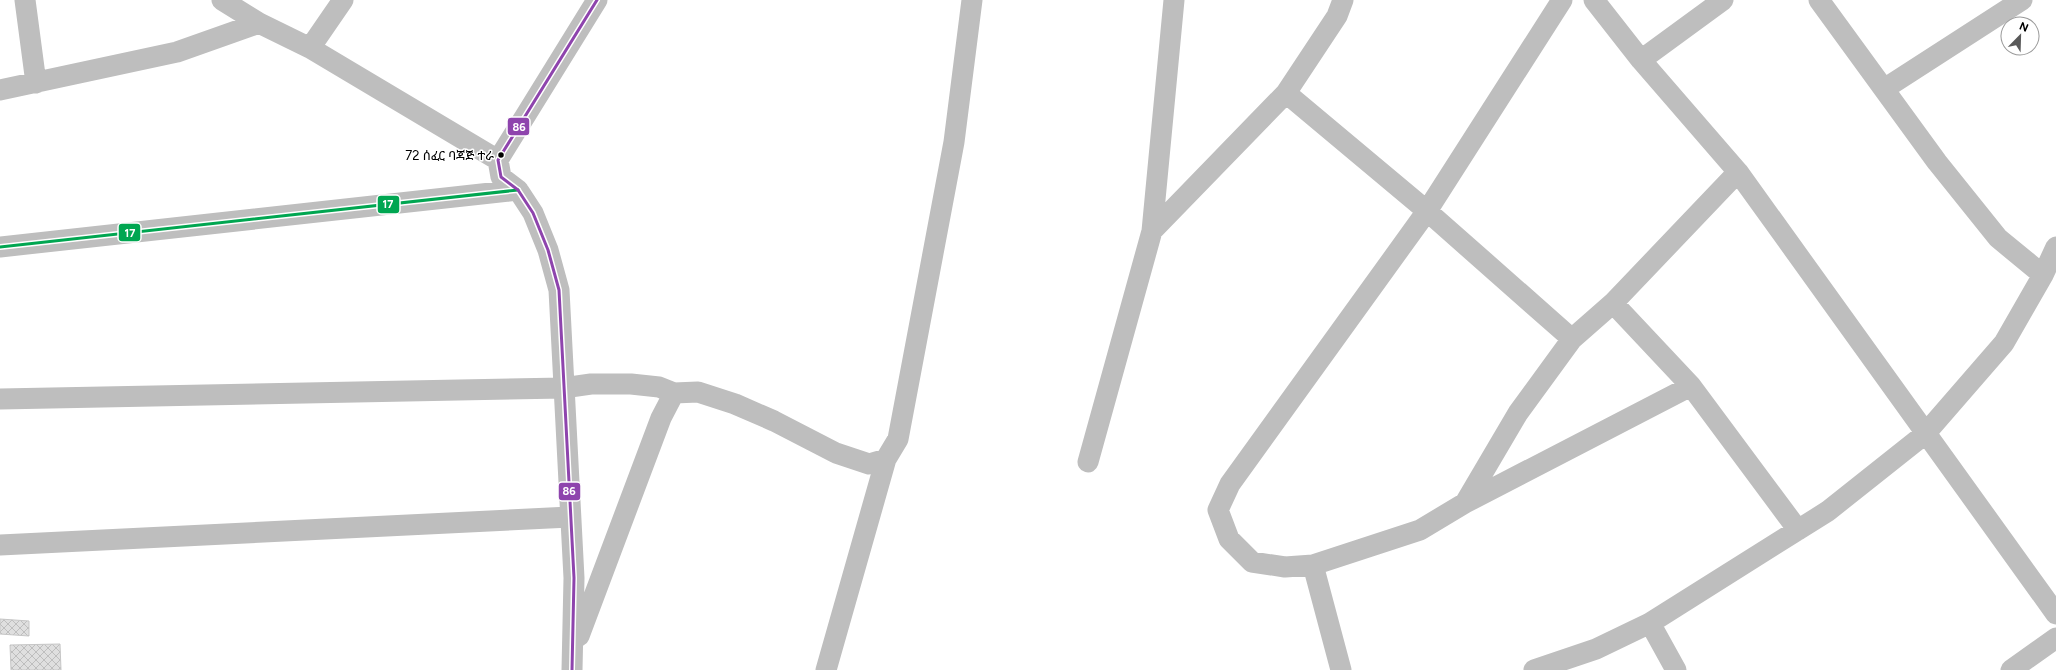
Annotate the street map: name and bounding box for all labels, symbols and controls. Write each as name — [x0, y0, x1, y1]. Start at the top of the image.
north arrow — [2000, 16, 2040, 56]
text: N — [2017, 20, 2030, 35]
line badge: 86 — [507, 117, 530, 136]
text: 86 — [512, 121, 526, 134]
place label: 72 ሰፈር ባጃጅ ተራ — [405, 148, 494, 163]
marker: 72 ሰፈር ባጃጅ ተራ — [496, 150, 506, 160]
line badge: 17 — [377, 195, 400, 214]
text: 17 — [383, 198, 393, 211]
line badge: 17 — [118, 223, 141, 242]
text: 17 — [125, 227, 135, 240]
line badge: 86 — [558, 482, 581, 501]
text: 86 — [562, 485, 576, 498]

